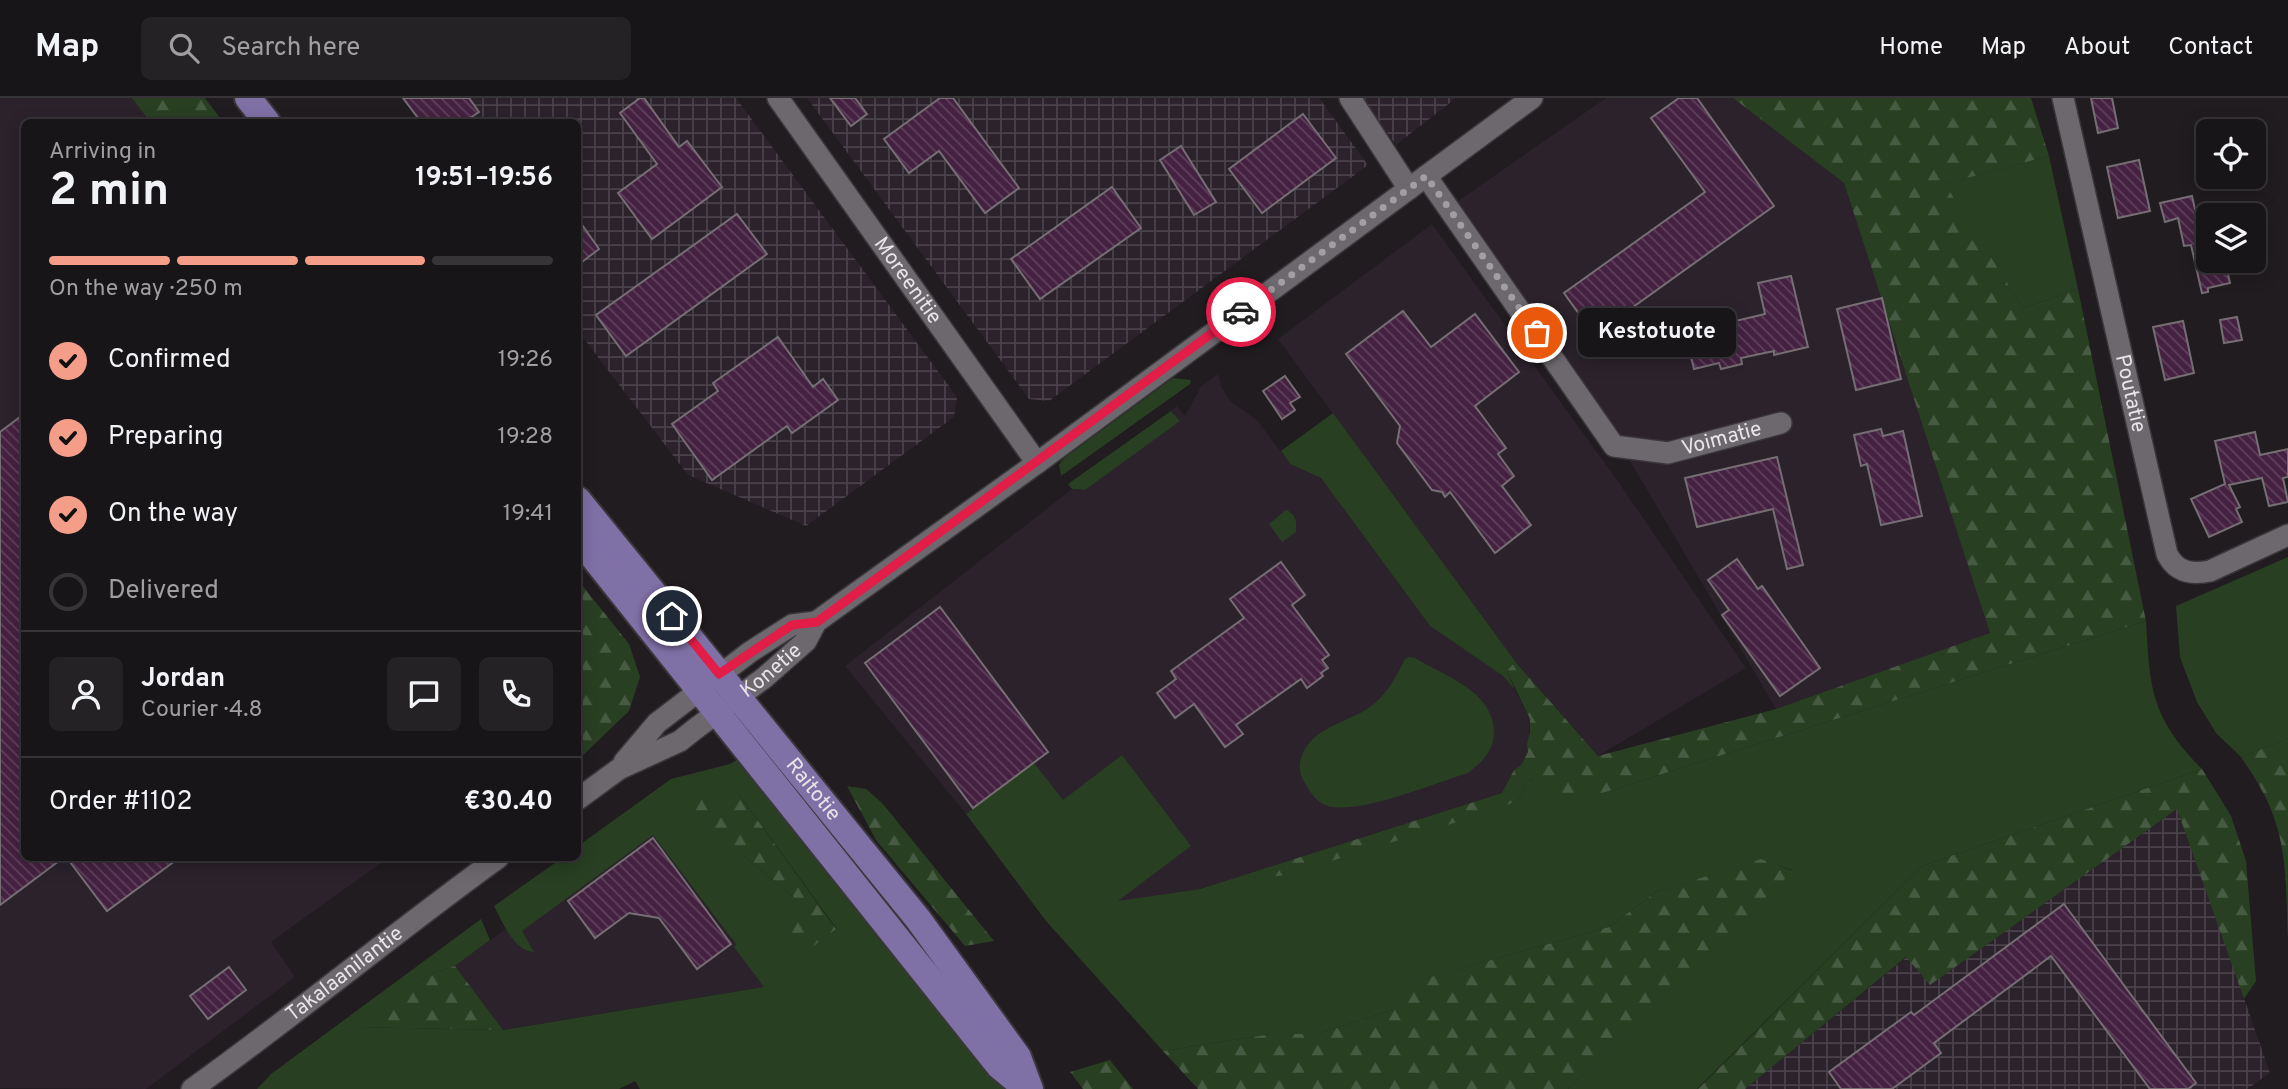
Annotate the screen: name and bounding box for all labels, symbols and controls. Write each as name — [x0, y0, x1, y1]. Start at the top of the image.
search box — [141, 17, 631, 80]
text: Map — [35, 27, 99, 69]
icon: search — [165, 29, 203, 67]
text: Search here — [221, 32, 360, 65]
text: Home — [1879, 33, 1943, 63]
text: Map — [1981, 33, 2026, 63]
text: About — [2064, 33, 2130, 63]
text: Contact — [2168, 33, 2253, 63]
map controls — [2196, 119, 2266, 273]
button: locate — [2196, 119, 2266, 189]
text: Arriving in — [49, 138, 156, 167]
text: 19:51–19:56 — [415, 162, 553, 195]
text: 2 min — [49, 163, 169, 222]
button: layers — [2196, 203, 2266, 273]
street label: Moreenitie — [867, 232, 948, 330]
text: On the way · 250 m — [49, 275, 243, 304]
courier — [1206, 277, 1276, 347]
icon: car — [1222, 293, 1260, 331]
pin — [1507, 303, 1567, 363]
callout: Kestotuote — [1579, 308, 1736, 358]
icon: bag — [1518, 314, 1556, 352]
text: Kestotuote — [1598, 318, 1716, 347]
icon: check — [49, 342, 87, 380]
text: Confirmed — [108, 344, 231, 377]
text: 19:26 — [498, 346, 553, 375]
street label: Poutatie — [2108, 352, 2152, 435]
street label: Voimatie — [1679, 415, 1765, 462]
icon: check — [49, 419, 87, 457]
text: Preparing — [108, 421, 223, 454]
text: 19:28 — [497, 423, 553, 452]
icon: check — [49, 496, 87, 534]
text: On the way — [108, 498, 238, 531]
text: 19:41 — [503, 500, 553, 529]
text: Delivered — [108, 575, 219, 608]
pin — [642, 586, 702, 646]
icon: home — [653, 597, 691, 635]
street label: Konetie — [735, 637, 808, 704]
button: person — [49, 657, 123, 731]
button: chat — [387, 657, 461, 731]
button: phone — [479, 657, 553, 731]
text: Jordan — [141, 663, 225, 696]
text: Courier · 4.8 — [141, 696, 262, 725]
street label: Raitotie — [779, 753, 847, 827]
text: Order #1102 — [49, 786, 192, 819]
text: €30.40 — [464, 786, 553, 819]
street label: Takalaanilantie — [280, 920, 409, 1028]

